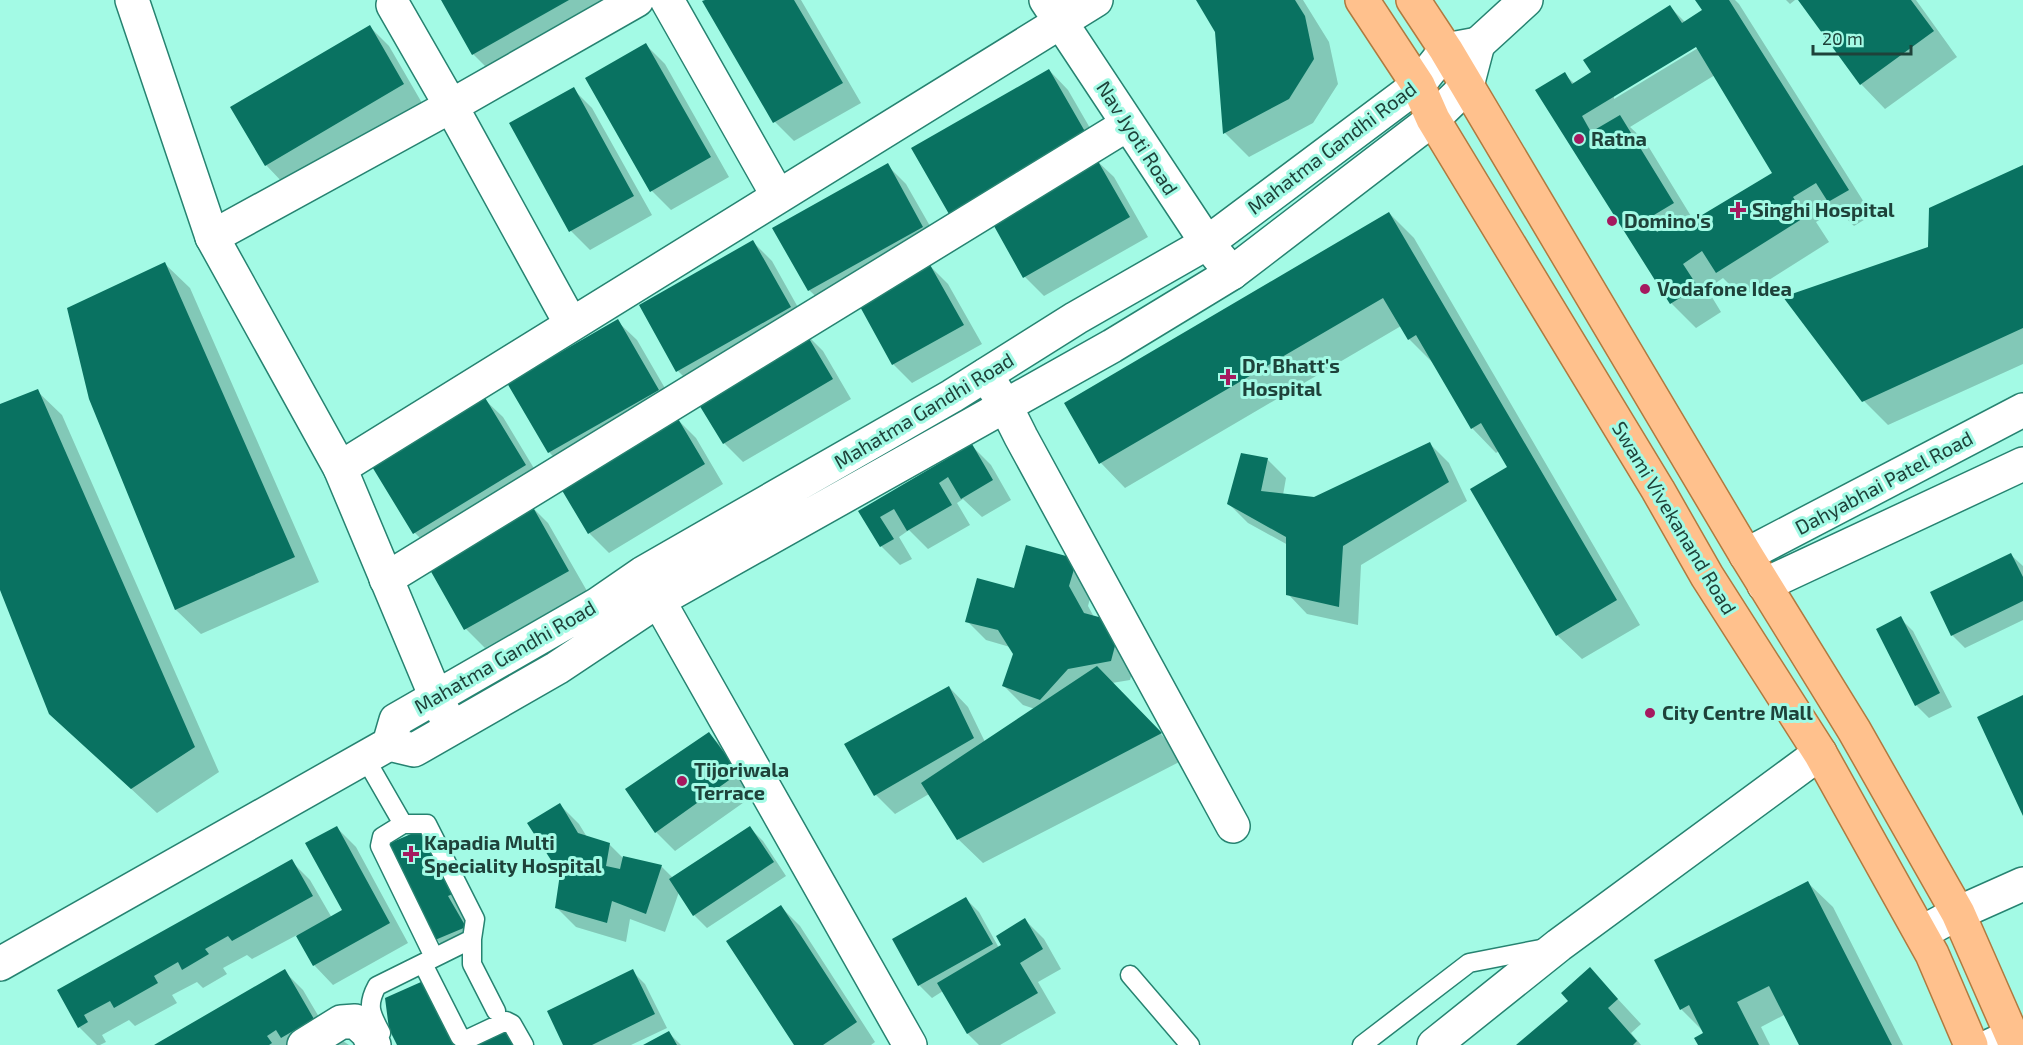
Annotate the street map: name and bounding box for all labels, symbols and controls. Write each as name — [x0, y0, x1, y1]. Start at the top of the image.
scale bar — [1813, 18, 1910, 56]
text: 20 m — [1822, 27, 1863, 49]
street label: Nav Jyoti Road — [1092, 76, 1184, 199]
street label: Mahatma Gandhi Road — [1242, 76, 1421, 219]
place label: Ratna — [1591, 126, 1647, 150]
marker: Ratna — [1572, 132, 1586, 146]
place label: Singhi Hospital — [1752, 197, 1895, 221]
marker: Singhi Hospital — [1729, 201, 1747, 219]
place label: Domino's — [1624, 208, 1711, 232]
marker: Domino's — [1605, 214, 1619, 228]
place label: Vodafone Idea — [1657, 276, 1792, 300]
marker: Vodafone Idea — [1638, 282, 1652, 296]
street label: Mahatma Gandhi Road — [829, 347, 1018, 473]
place label: Dr. Bhatt's Hospital — [1242, 353, 1340, 400]
marker: Dr. Bhatt's Hospital — [1219, 368, 1237, 386]
street label: Swami Vivekanand Road — [1608, 417, 1742, 618]
street label: Dahyabhai Patel Road — [1791, 425, 1976, 539]
street label: Mahatma Gandhi Road — [410, 594, 599, 718]
place label: City Centre Mall — [1662, 700, 1813, 725]
marker: City Centre Mall — [1643, 706, 1657, 720]
place label: Tijoriwala Terrace — [694, 757, 789, 804]
marker: Tijoriwala Terrace — [675, 774, 689, 788]
place label: Kapadia Multi Speciality Hospital — [424, 830, 602, 878]
marker: Kapadia Multi Speciality Hospital — [402, 845, 420, 863]

